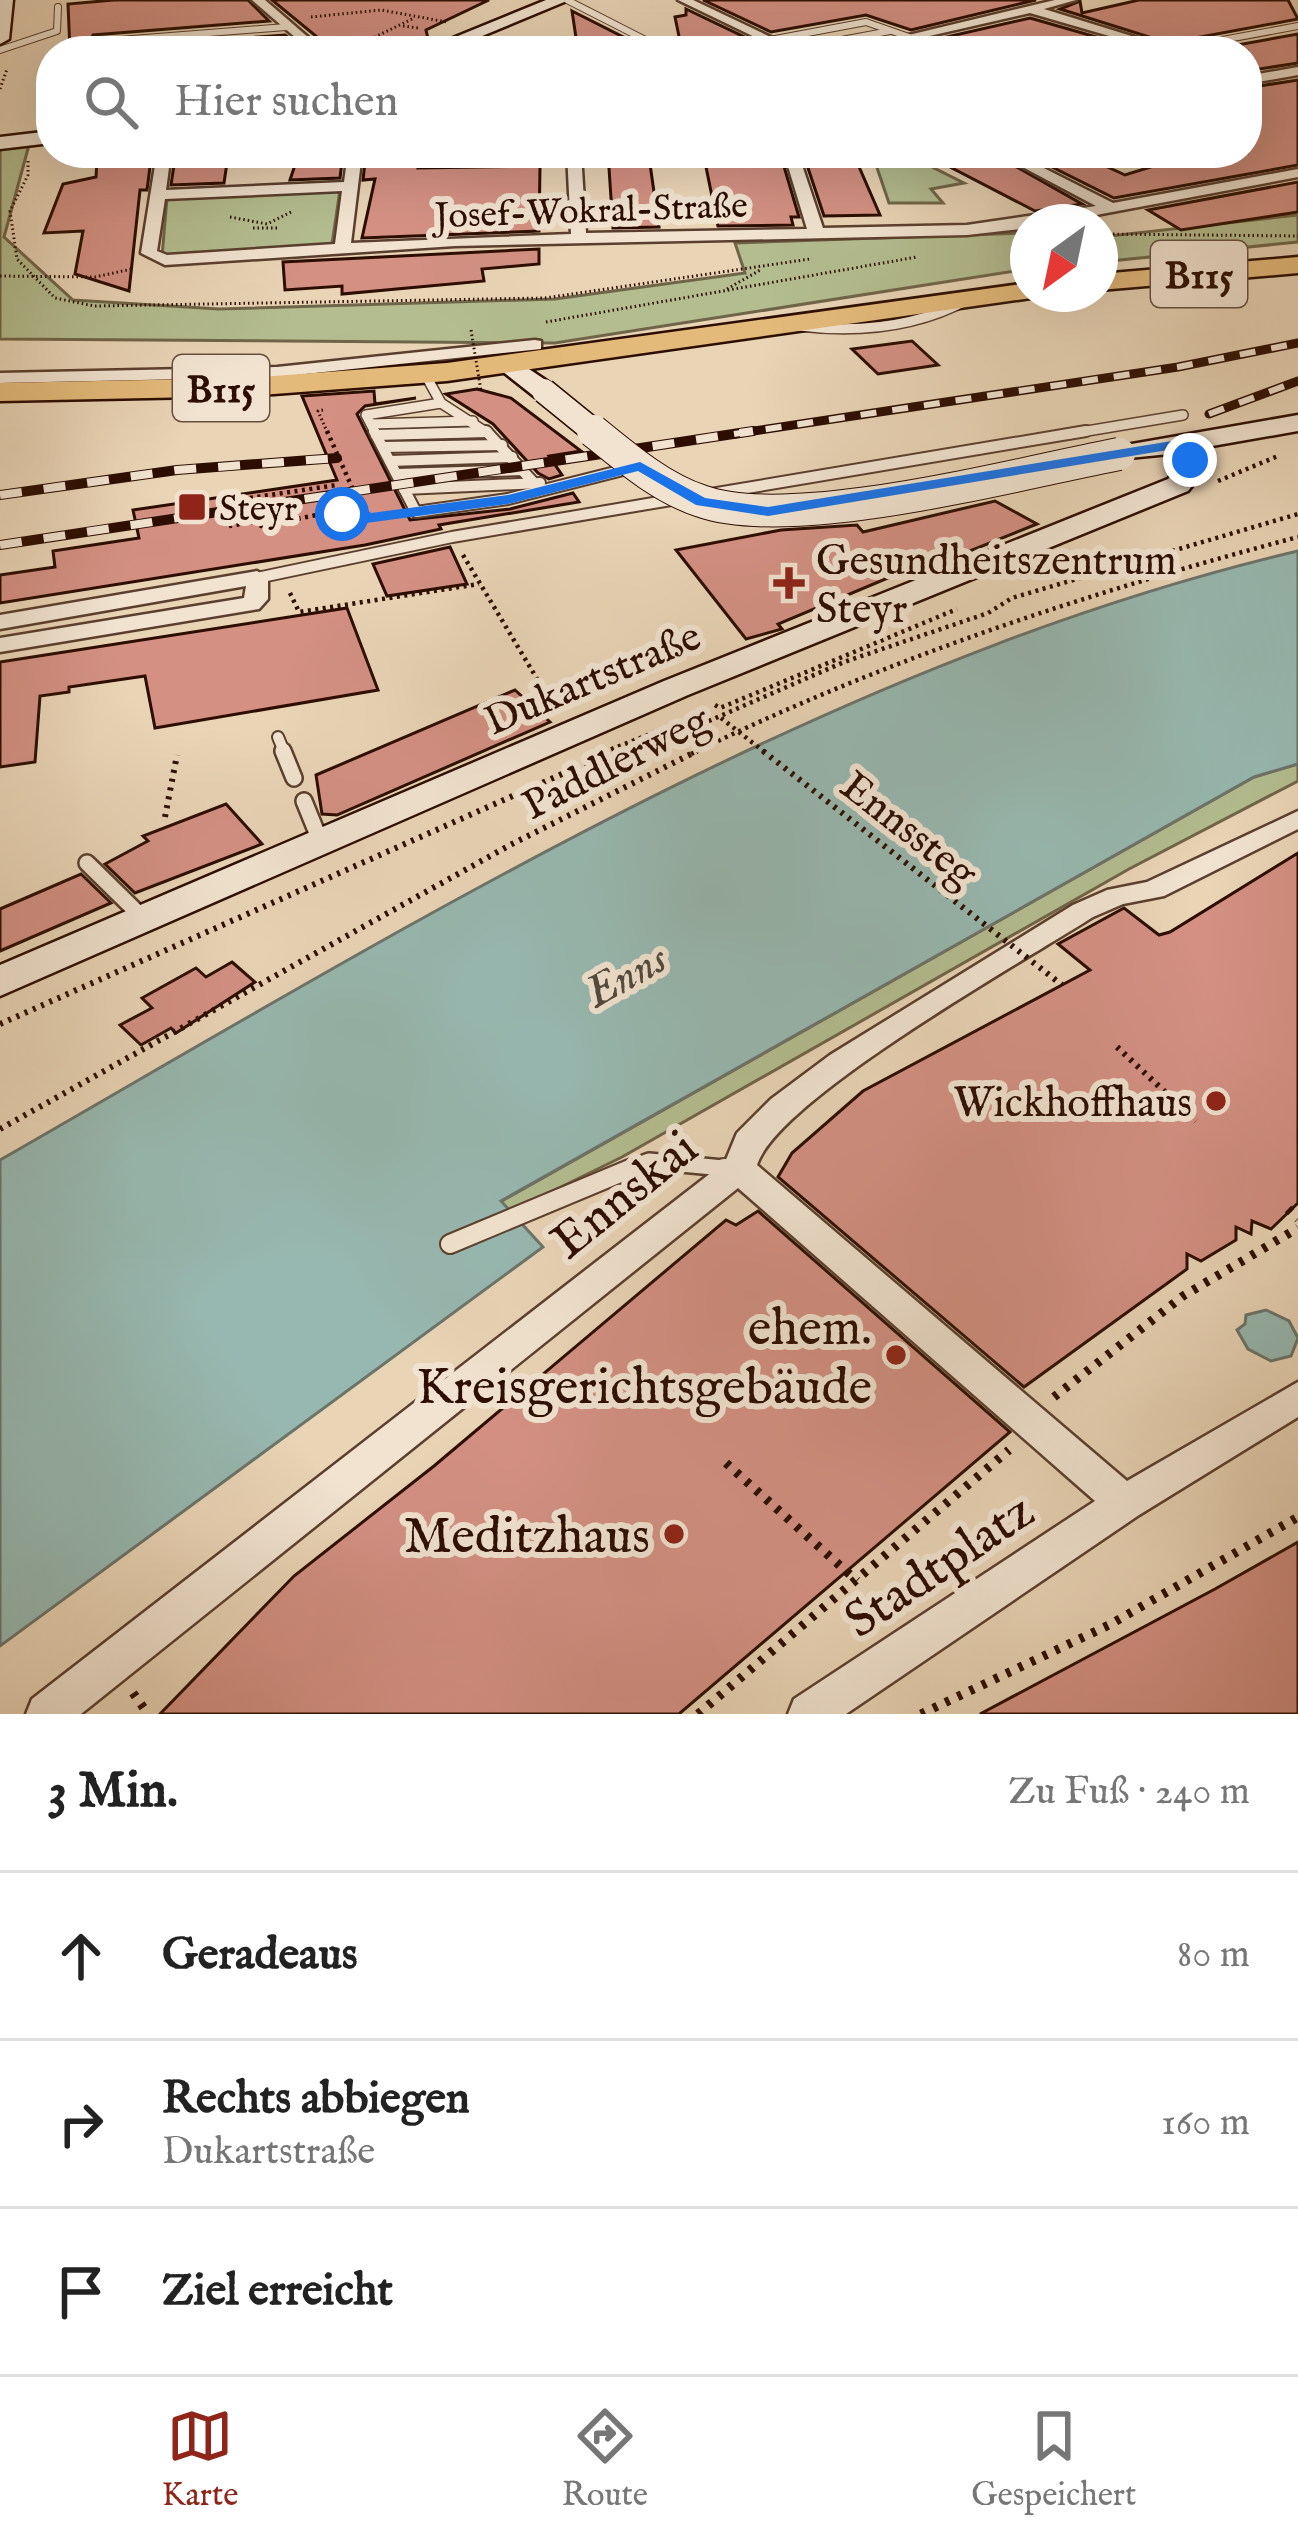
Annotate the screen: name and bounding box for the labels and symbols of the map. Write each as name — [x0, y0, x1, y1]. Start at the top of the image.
street label: Josef-Wokral-Straße — [430, 184, 748, 241]
north arrow — [1010, 204, 1118, 312]
road number: B115 — [1151, 241, 1247, 307]
road number: B115 — [173, 355, 269, 421]
route end — [1163, 433, 1217, 487]
place label: Steyr — [219, 487, 297, 533]
route start — [315, 487, 369, 541]
marker: Steyr — [176, 491, 208, 523]
place label: Gesundheitszentrum Steyr — [816, 536, 1177, 637]
marker: Gesundheitszentrum Steyr — [773, 567, 805, 599]
street label: Dukartstraße — [477, 611, 709, 749]
street label: Paddlerweg — [514, 694, 720, 834]
street label: Ennssteg — [829, 761, 988, 902]
water label: Enns — [575, 931, 679, 1023]
place label: Wickhoffhaus — [954, 1078, 1192, 1131]
marker: Wickhoffhaus — [1203, 1088, 1229, 1114]
street label: Ennskai — [539, 1118, 713, 1275]
place label: ehem. Kreisgerichtsgebäude — [416, 1298, 872, 1422]
marker: ehem. Kreisgerichtsgebäude — [883, 1342, 909, 1368]
street label: Stadtplatz — [833, 1481, 1048, 1655]
place label: Meditzhaus — [404, 1506, 650, 1571]
marker: Meditzhaus — [661, 1521, 687, 1547]

